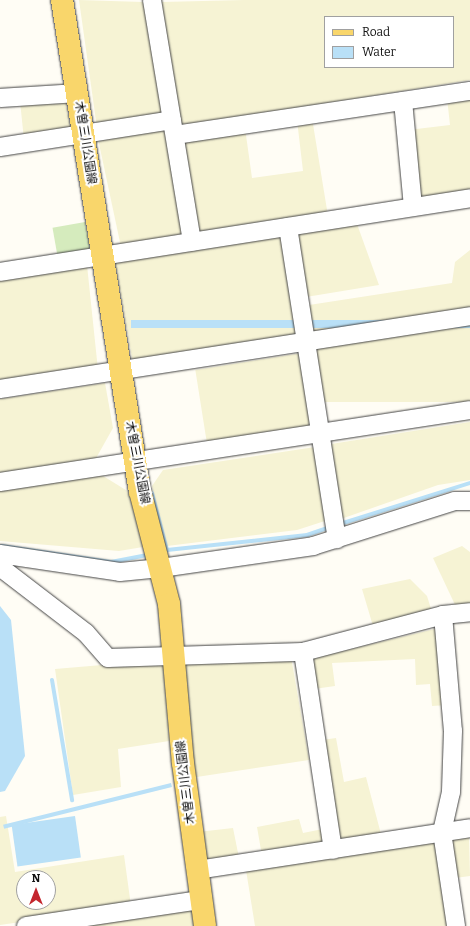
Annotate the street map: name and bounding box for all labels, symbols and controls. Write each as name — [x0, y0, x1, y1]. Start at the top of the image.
legend — [324, 16, 454, 68]
text: Road — [362, 25, 390, 39]
text: Water — [362, 45, 396, 59]
street label: 木曽三川公園線 — [71, 100, 99, 186]
street label: 木曽三川公園線 — [122, 420, 152, 506]
street label: 木曽三川公園線 — [174, 739, 198, 825]
north arrow — [16, 870, 56, 910]
text: N — [32, 872, 40, 885]

